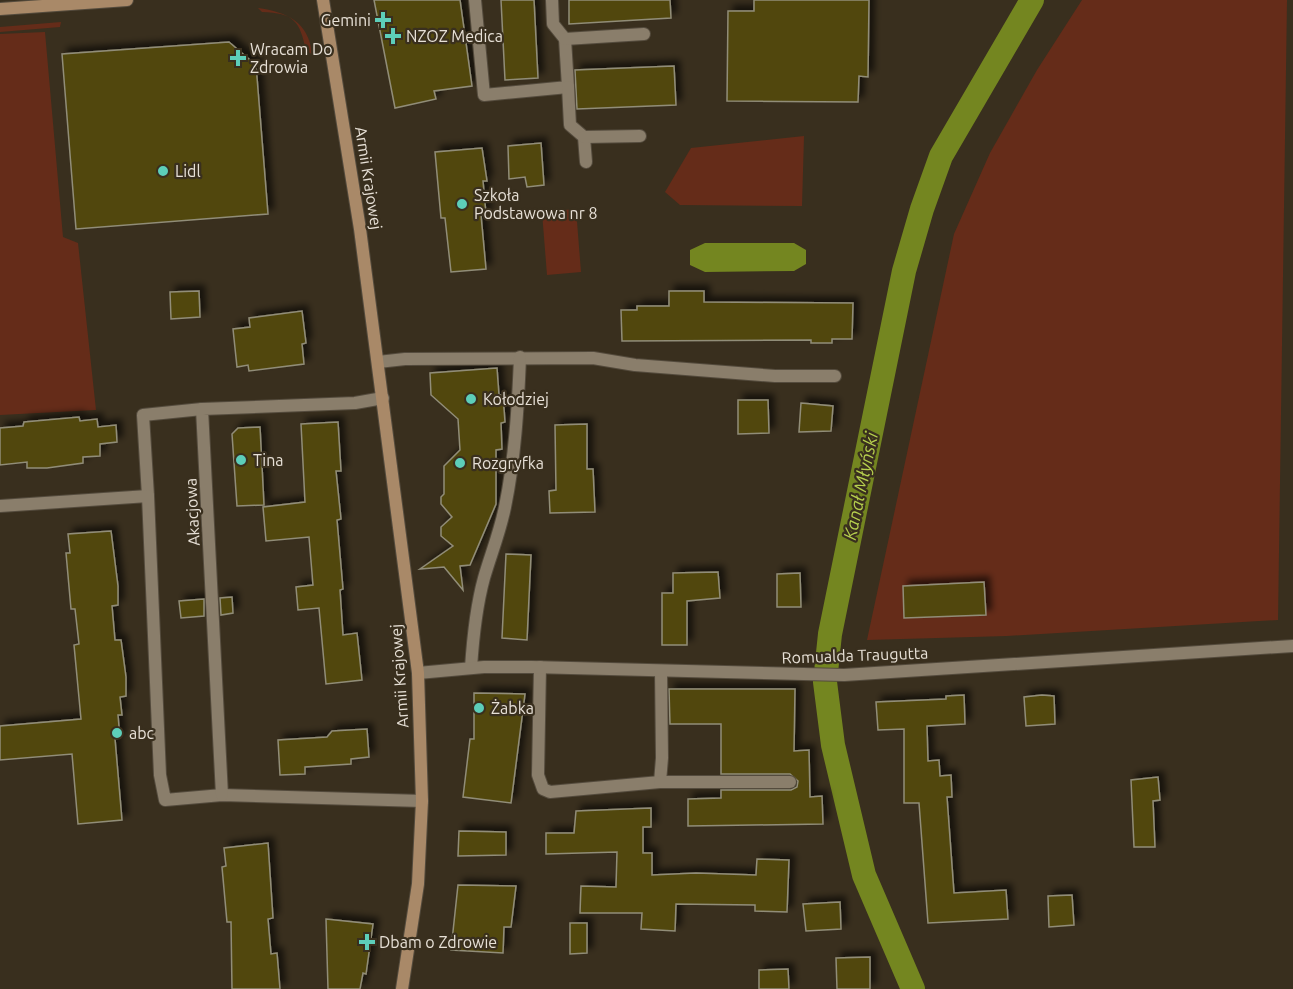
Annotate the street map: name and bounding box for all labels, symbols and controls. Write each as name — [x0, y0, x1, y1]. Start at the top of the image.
place label: Gemini — [321, 11, 371, 29]
marker: Gemini — [376, 13, 390, 27]
marker: NZOZ Medica — [384, 27, 402, 45]
place label: NZOZ Medica — [406, 27, 503, 45]
place label: Wracam Do Zdrowia — [250, 40, 333, 76]
marker: Wracam Do Zdrowia — [231, 51, 245, 65]
street label: Armii Krajowej — [352, 125, 386, 231]
place label: Lidl — [175, 162, 201, 180]
marker: Lidl — [156, 164, 170, 178]
place label: Szkoła Podstawowa nr 8 — [474, 186, 597, 222]
marker: Szkoła Podstawowa nr 8 — [455, 197, 469, 211]
place label: Kołodziej — [483, 390, 549, 408]
marker: Kołodziej — [464, 392, 478, 406]
water label: Kanał Młyński — [839, 430, 881, 542]
place label: Tina — [253, 451, 284, 469]
marker: Tina — [234, 453, 248, 467]
place label: Rozgryfka — [472, 454, 544, 472]
marker: Rozgryfka — [453, 456, 467, 470]
street label: Akacjowa — [181, 478, 203, 546]
street label: Armii Krajowej — [386, 623, 412, 729]
street label: Romualda Traugutta — [781, 643, 929, 667]
place label: Żabka — [491, 699, 534, 717]
marker: Żabka — [472, 701, 486, 715]
place label: abc — [129, 724, 155, 742]
marker: abc — [110, 726, 124, 740]
place label: Dbam o Zdrowie — [379, 933, 497, 951]
marker: Dbam o Zdrowie — [360, 935, 374, 949]

